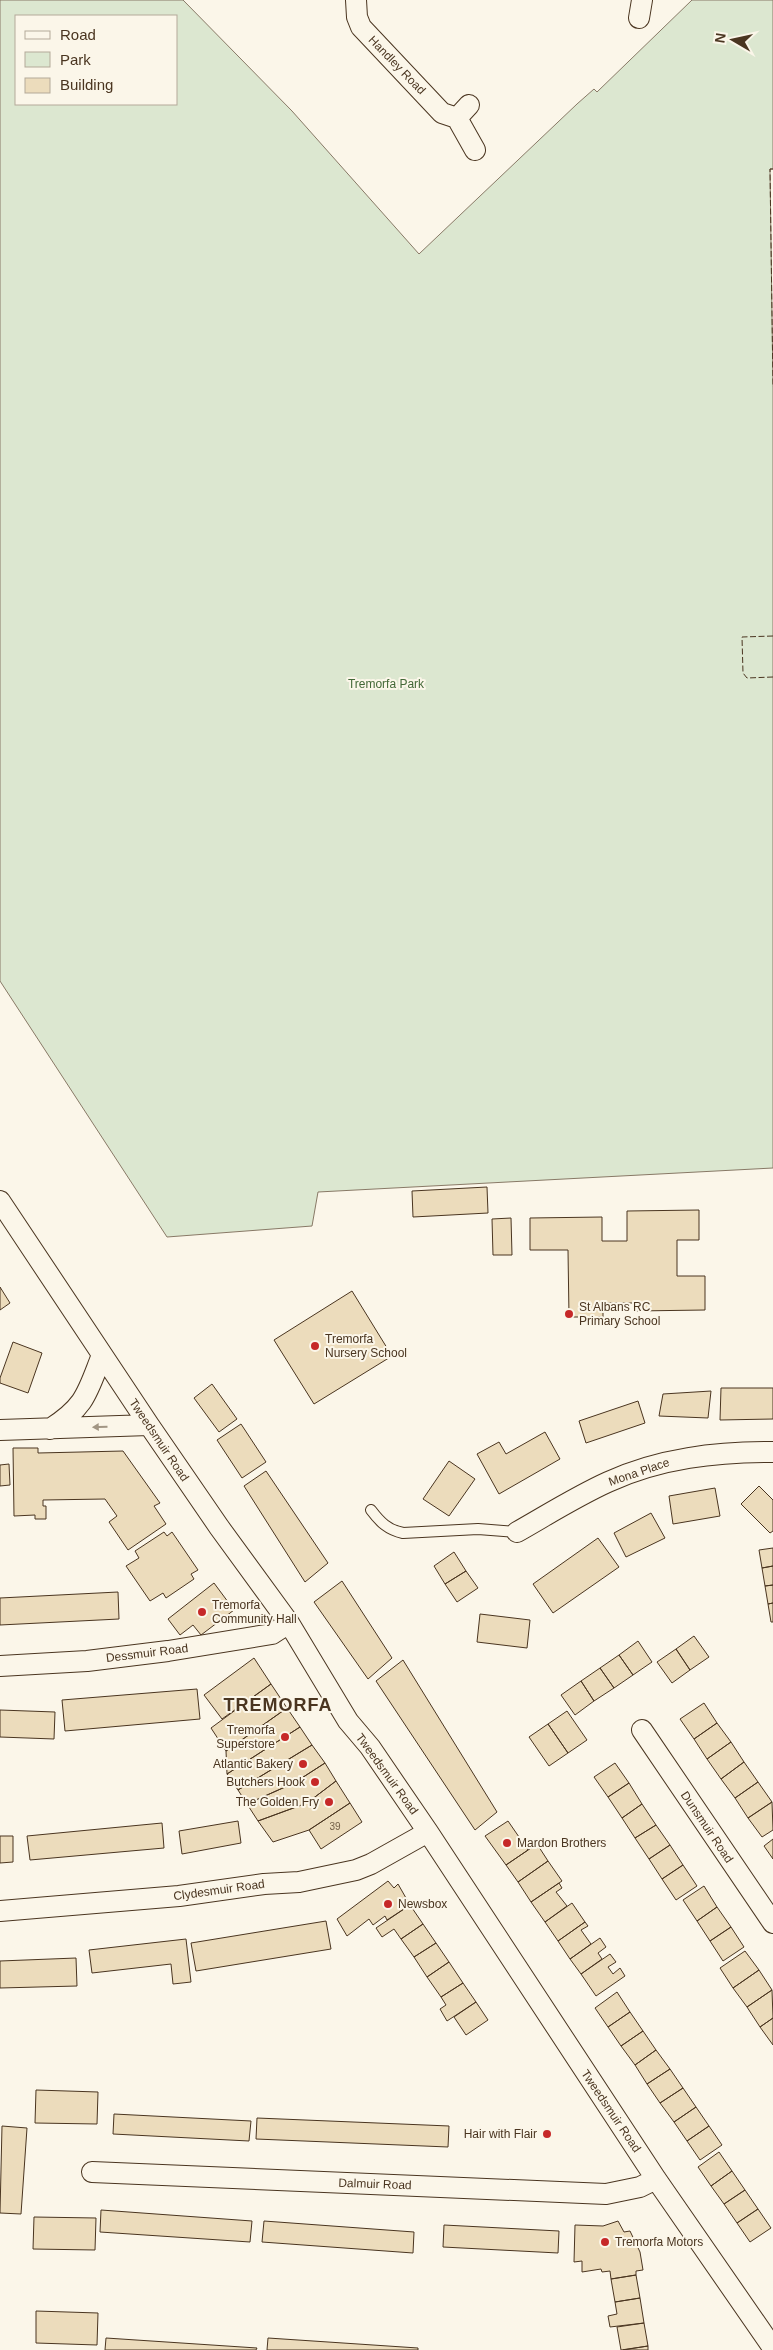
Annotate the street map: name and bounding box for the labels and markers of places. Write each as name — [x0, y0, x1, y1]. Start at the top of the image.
place label: St Albans RC Primary School — [579, 1300, 660, 1328]
marker: St Albans RC Primary School — [563, 1308, 575, 1320]
place label: Tremorfa Nursery School — [325, 1332, 407, 1360]
marker: Tremorfa Nursery School — [309, 1340, 321, 1352]
place label: Tremorfa Community Hall — [212, 1598, 297, 1626]
marker: Tremorfa Community Hall — [196, 1606, 208, 1618]
place label: Tremorfa Superstore — [216, 1723, 275, 1751]
marker: Tremorfa Superstore — [279, 1731, 291, 1743]
place label: Atlantic Bakery — [213, 1757, 293, 1771]
marker: Atlantic Bakery — [297, 1758, 309, 1770]
place label: Butchers Hook — [226, 1775, 306, 1789]
marker: Butchers Hook — [309, 1776, 321, 1788]
place label: The Golden Fry — [236, 1795, 319, 1809]
marker: The Golden Fry — [323, 1796, 335, 1808]
place label: Mardon Brothers — [517, 1836, 606, 1850]
marker: Mardon Brothers — [501, 1837, 513, 1849]
place label: Newsbox — [398, 1897, 447, 1911]
marker: Newsbox — [382, 1898, 394, 1910]
place label: Hair with Flair — [464, 2127, 537, 2141]
marker: Hair with Flair — [541, 2128, 553, 2140]
place label: Tremorfa Motors — [615, 2235, 703, 2249]
marker: Tremorfa Motors — [599, 2236, 611, 2248]

